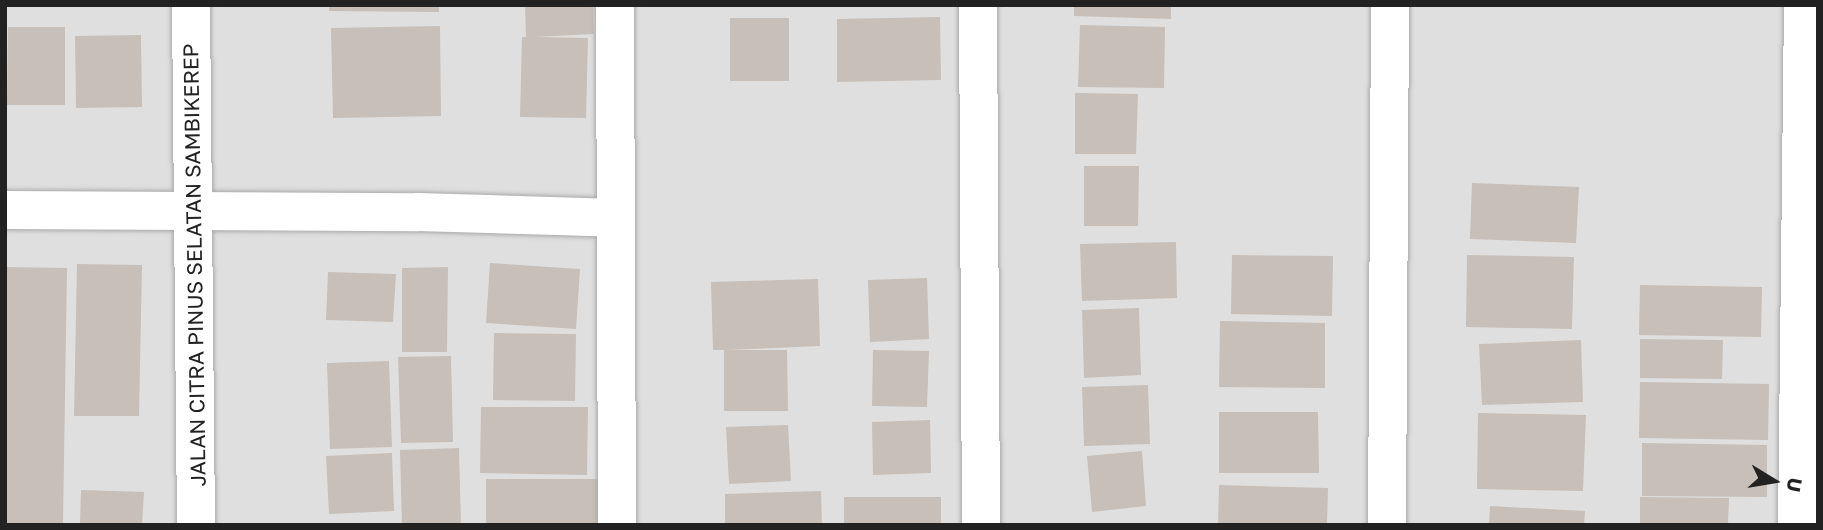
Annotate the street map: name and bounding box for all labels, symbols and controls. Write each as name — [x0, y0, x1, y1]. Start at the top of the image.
street label: JALAN CITRA PINUS SELATAN SAMBIKEREP — [178, 43, 210, 487]
north arrow — [1739, 446, 1809, 516]
text: U — [1782, 476, 1808, 494]

